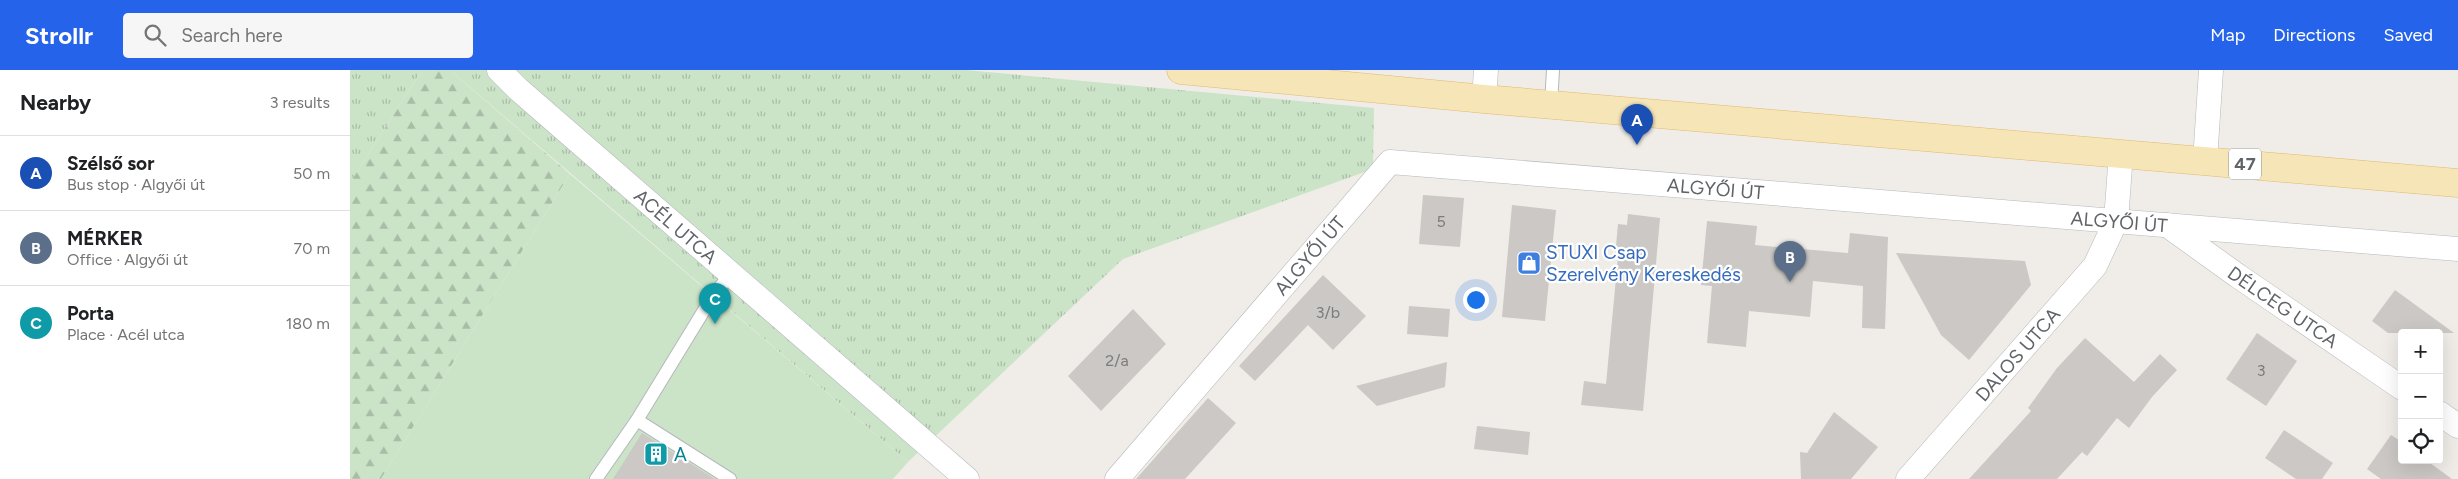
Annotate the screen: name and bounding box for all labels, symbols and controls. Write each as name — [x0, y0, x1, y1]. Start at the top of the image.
search box — [123, 13, 473, 58]
text: Strollr — [25, 21, 93, 50]
icon: search — [141, 21, 169, 49]
text: Search here — [181, 24, 283, 47]
text: Map — [2210, 24, 2245, 46]
text: Directions — [2273, 24, 2355, 46]
text: Saved — [2383, 24, 2433, 46]
text: Nearby — [20, 90, 91, 115]
text: 3 results — [270, 93, 330, 112]
pin: A — [1621, 104, 1653, 145]
road number: 47 — [2229, 148, 2261, 180]
text: Szélső sor — [67, 152, 154, 175]
text: A — [30, 164, 42, 183]
text: 50 m — [293, 164, 330, 183]
street label: ALGYŐI ÚT — [1666, 174, 1765, 204]
text: Bus stop · Algyői út — [67, 175, 205, 194]
street label: ACÉL UTCA — [629, 184, 722, 269]
street label: ALGYŐI ÚT — [2070, 206, 2169, 237]
street label: ALGYŐI ÚT — [1269, 211, 1351, 300]
house number: 5 — [1436, 212, 1446, 231]
text: MÉRKER — [67, 227, 143, 250]
text: B — [31, 239, 41, 258]
text: 70 m — [294, 239, 330, 258]
place label: STUXI Csap Szerelvény Kereskedés — [1546, 241, 1741, 286]
pin: B — [1774, 241, 1806, 282]
text: Office · Algyői út — [67, 250, 188, 269]
shop icon: STUXI Csap Szerelvény Kereskedés — [1516, 250, 1542, 276]
street label: DÉLCEG UTCA — [2223, 261, 2343, 353]
pin: C — [699, 283, 731, 324]
your location — [1463, 287, 1489, 313]
text: Porta — [67, 302, 114, 325]
house number: 3/b — [1316, 303, 1340, 322]
street label: DALOS UTCA — [1971, 303, 2065, 406]
text: C — [30, 314, 42, 333]
text: 180 m — [286, 314, 330, 333]
text: Place · Acél utca — [67, 325, 185, 344]
map controls — [2398, 329, 2443, 464]
button: + — [2398, 329, 2443, 374]
house number: 2/a — [1105, 351, 1129, 370]
house number: 3 — [2257, 361, 2265, 380]
button: − — [2398, 374, 2443, 419]
button: locate — [2398, 419, 2443, 464]
building icon: A — [643, 441, 669, 467]
place label: A — [674, 443, 687, 466]

